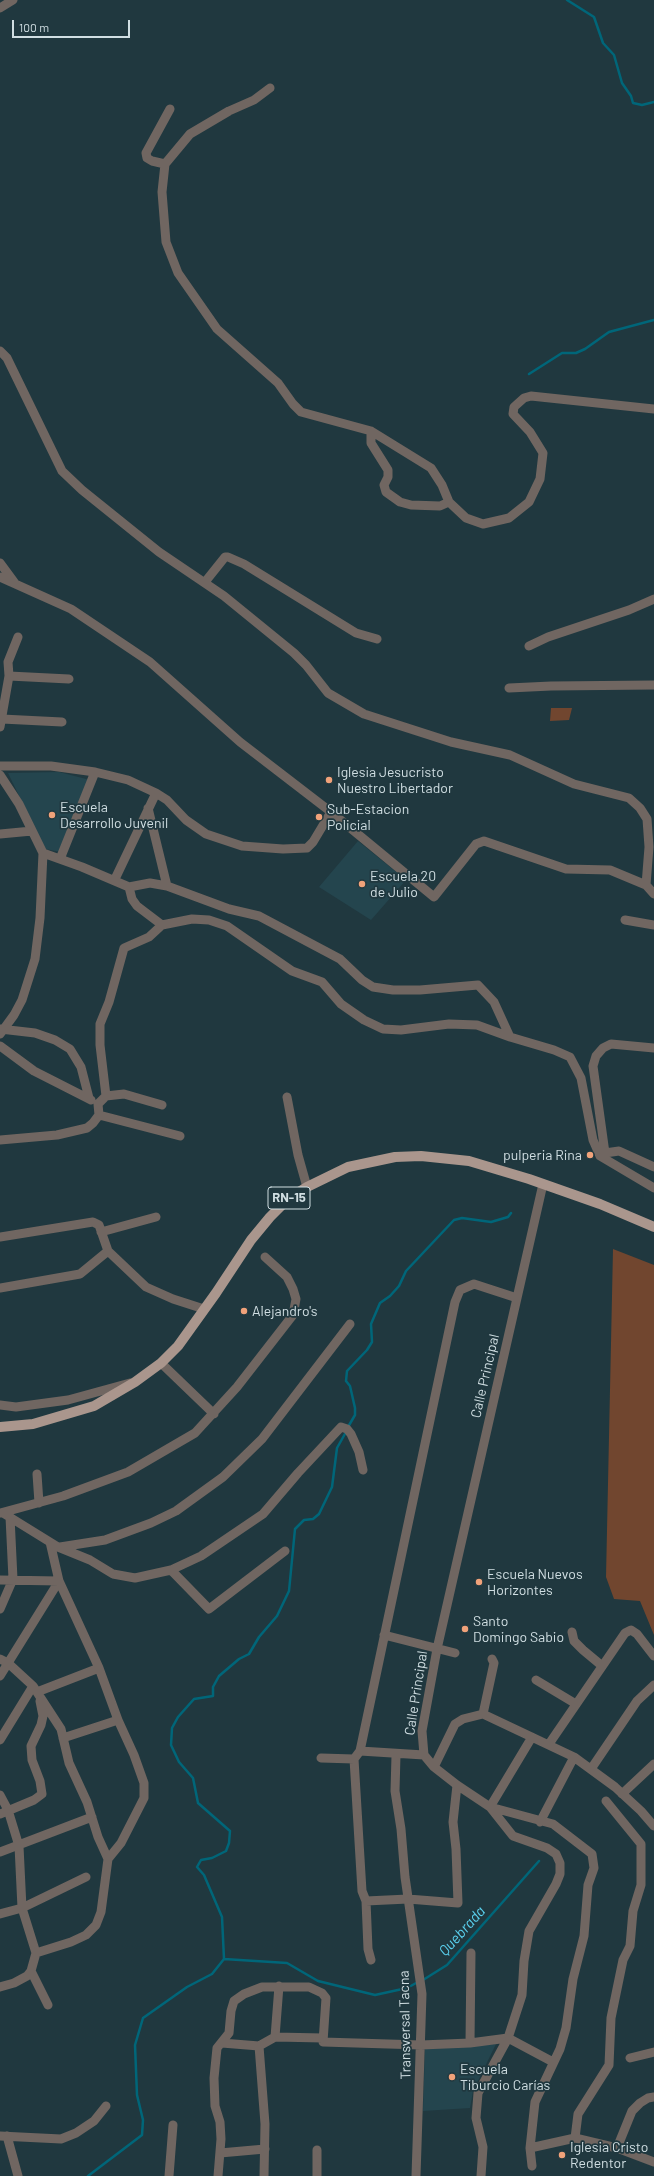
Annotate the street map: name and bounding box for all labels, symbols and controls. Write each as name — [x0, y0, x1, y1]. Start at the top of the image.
scale bar — [14, 12, 132, 38]
text: 100 m — [19, 20, 49, 34]
place label: Iglesia Jesucristo Nuestro Libertador — [337, 764, 453, 796]
marker: Iglesia Jesucristo Nuestro Libertador — [324, 775, 334, 785]
place label: Escuela Desarrollo Juvenil — [60, 799, 168, 832]
place label: Sub-Estacion Policial — [327, 801, 409, 834]
marker: Escuela Desarrollo Juvenil — [47, 810, 57, 820]
marker: Sub-Estacion Policial — [314, 812, 324, 822]
place label: Escuela 20 de Julio — [370, 868, 436, 900]
marker: Escuela 20 de Julio — [357, 879, 367, 889]
place label: pulperia Rina — [503, 1147, 582, 1163]
marker: pulperia Rina — [585, 1150, 595, 1160]
road number: RN-15 — [268, 1187, 310, 1209]
place label: Alejandro's — [252, 1303, 318, 1319]
marker: Alejandro's — [239, 1306, 249, 1316]
street label: Calle Principal — [467, 1332, 503, 1420]
place label: Escuela Nuevos Horizontes — [487, 1566, 583, 1598]
marker: Escuela Nuevos Horizontes — [474, 1577, 484, 1587]
place label: Santo Domingo Sabio — [473, 1613, 564, 1646]
marker: Santo Domingo Sabio — [460, 1624, 470, 1634]
street label: Calle Principal — [401, 1649, 431, 1737]
water label: Quebrada — [435, 1902, 489, 1960]
street label: Transversal Tacna — [396, 1970, 414, 2080]
place label: Escuela Tiburcio Carías — [460, 2061, 550, 2094]
marker: Escuela Tiburcio Carías — [447, 2072, 457, 2082]
place label: Iglesia Cristo Redentor — [570, 2139, 648, 2172]
marker: Iglesia Cristo Redentor — [557, 2150, 567, 2160]

